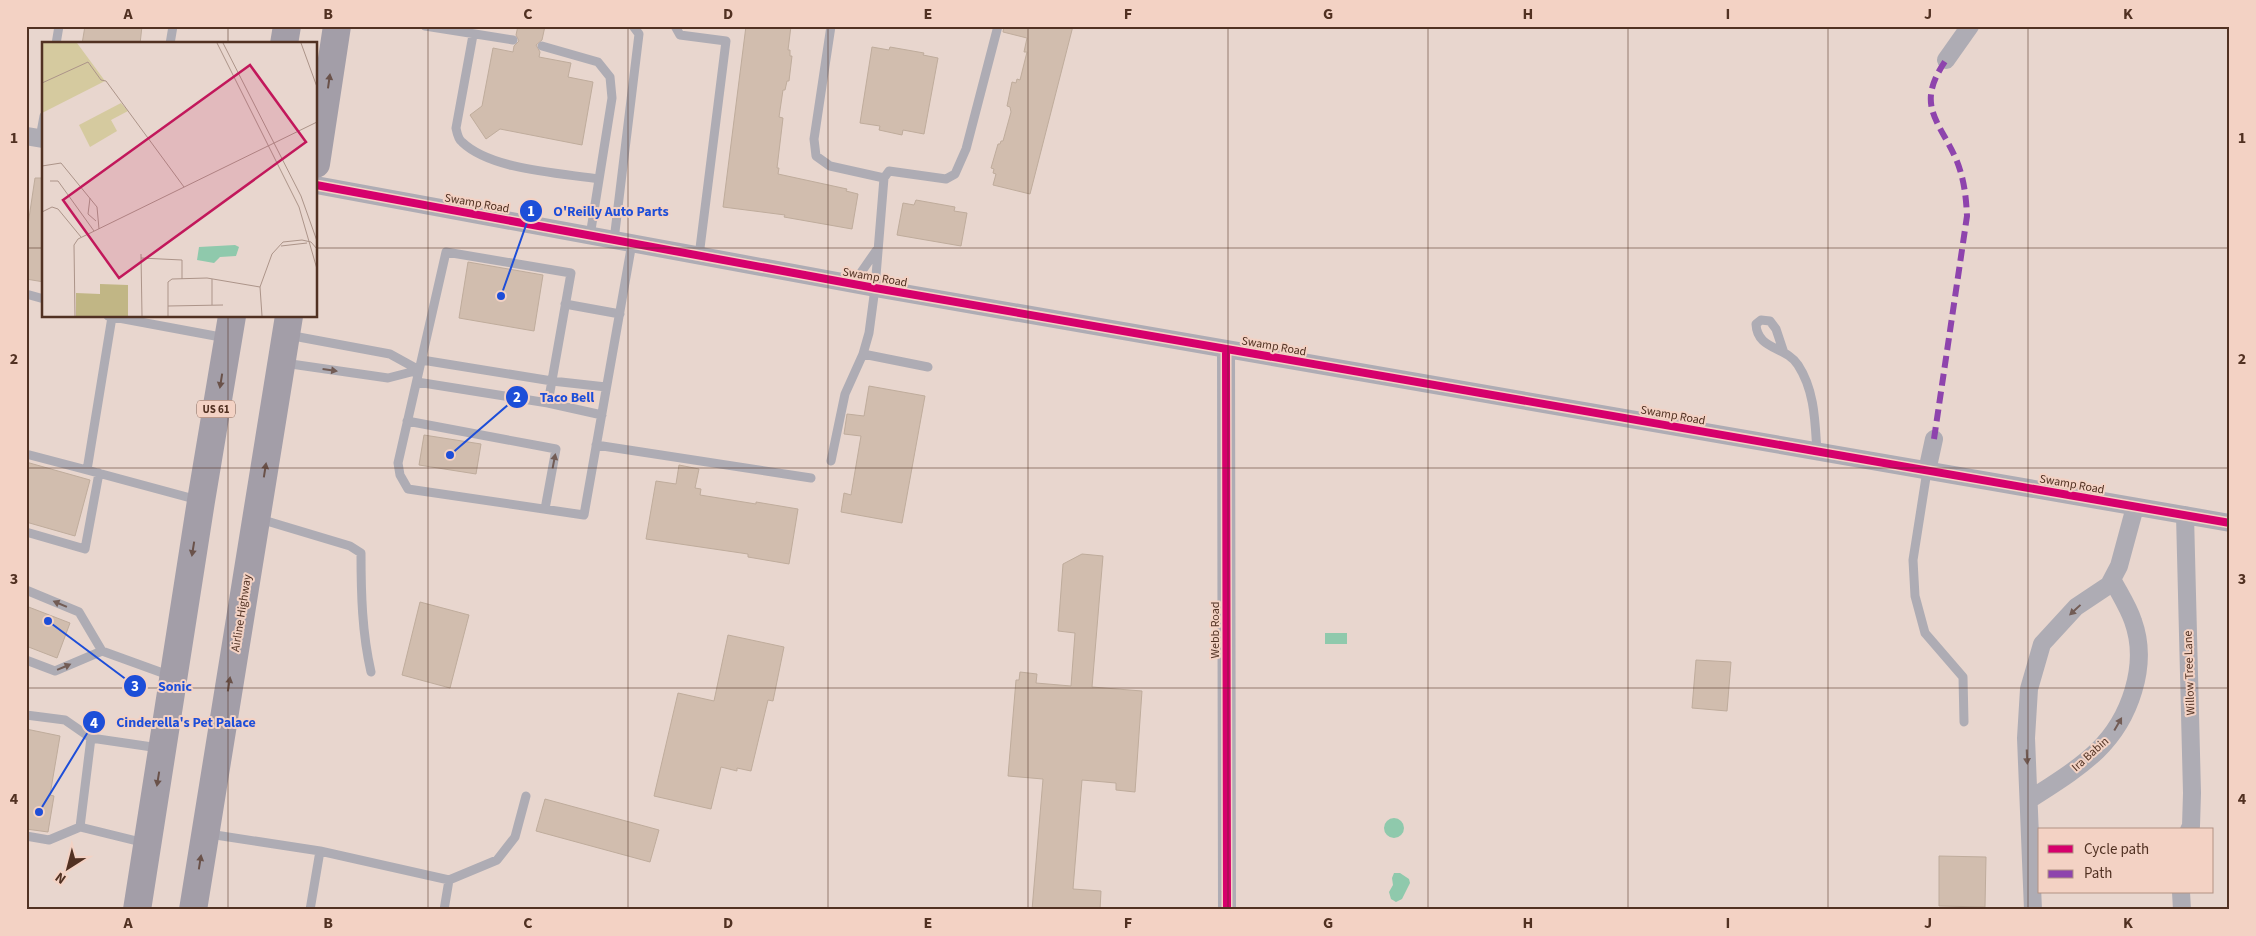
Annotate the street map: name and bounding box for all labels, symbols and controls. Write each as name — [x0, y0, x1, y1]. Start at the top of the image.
text: A — [122, 3, 133, 25]
text: B — [323, 3, 333, 25]
text: C — [523, 3, 533, 25]
text: D — [723, 3, 733, 25]
text: E — [924, 3, 932, 25]
text: F — [1124, 3, 1132, 25]
text: G — [1323, 3, 1333, 25]
text: H — [1523, 3, 1533, 25]
text: I — [1726, 3, 1730, 25]
text: J — [1924, 3, 1932, 25]
text: K — [2123, 3, 2133, 25]
inset map — [42, 42, 318, 318]
one-way arrow — [325, 73, 333, 89]
text: 1 — [10, 127, 18, 149]
text: 1 — [2238, 127, 2246, 149]
street label: Swamp Road — [443, 189, 511, 218]
callout: O'Reilly Auto Parts — [518, 196, 678, 225]
text: 1 — [527, 201, 535, 222]
text: O'Reilly Auto Parts — [553, 202, 669, 222]
street label: Swamp Road — [841, 263, 909, 292]
street label: Swamp Road — [1240, 332, 1308, 361]
text: 2 — [10, 348, 18, 370]
text: 2 — [2238, 348, 2246, 370]
one-way arrow — [322, 366, 338, 374]
one-way arrow — [216, 374, 224, 390]
callout: Taco Bell — [505, 383, 605, 412]
text: 2 — [513, 387, 521, 408]
text: Taco Bell — [540, 388, 594, 408]
road number: US 61 — [197, 400, 235, 418]
street label: Swamp Road — [1639, 401, 1707, 430]
one-way arrow — [550, 453, 558, 469]
one-way arrow — [261, 461, 269, 477]
street label: Swamp Road — [2038, 470, 2106, 499]
one-way arrow — [189, 542, 197, 558]
text: 3 — [10, 568, 18, 590]
text: 3 — [2238, 568, 2246, 590]
street label: Airline Highway — [227, 573, 256, 653]
one-way arrow — [52, 600, 67, 608]
street label: Webb Road — [1207, 602, 1224, 658]
one-way arrow — [2068, 604, 2081, 615]
street label: Willow Tree Lane — [2180, 630, 2199, 716]
one-way arrow — [57, 663, 72, 671]
callout: Sonic — [123, 671, 202, 700]
text: 3 — [131, 676, 139, 697]
one-way arrow — [226, 676, 234, 692]
text: Sonic — [158, 677, 192, 697]
callout: Cinderella's Pet Palace — [81, 708, 266, 737]
text: 4 — [90, 713, 98, 734]
text: Cinderella's Pet Palace — [116, 713, 256, 733]
one-way arrow — [2114, 717, 2123, 730]
street label: Ira Babin — [2068, 733, 2113, 776]
one-way arrow — [2023, 749, 2031, 765]
one-way arrow — [153, 771, 161, 787]
text: 4 — [10, 788, 19, 810]
text: 4 — [2238, 788, 2247, 810]
legend — [2038, 828, 2214, 894]
text: Cycle path — [2084, 839, 2149, 860]
north arrow — [42, 844, 92, 894]
one-way arrow — [197, 853, 205, 869]
text: Path — [2084, 863, 2112, 884]
text: N — [51, 867, 71, 889]
text: A — [122, 912, 133, 934]
text: B — [323, 912, 333, 934]
text: C — [523, 912, 533, 934]
text: D — [723, 912, 733, 934]
text: E — [924, 912, 932, 934]
text: F — [1124, 912, 1132, 934]
text: G — [1323, 912, 1333, 934]
text: H — [1523, 912, 1533, 934]
text: I — [1726, 912, 1730, 934]
text: J — [1924, 912, 1932, 934]
text: K — [2123, 912, 2133, 934]

